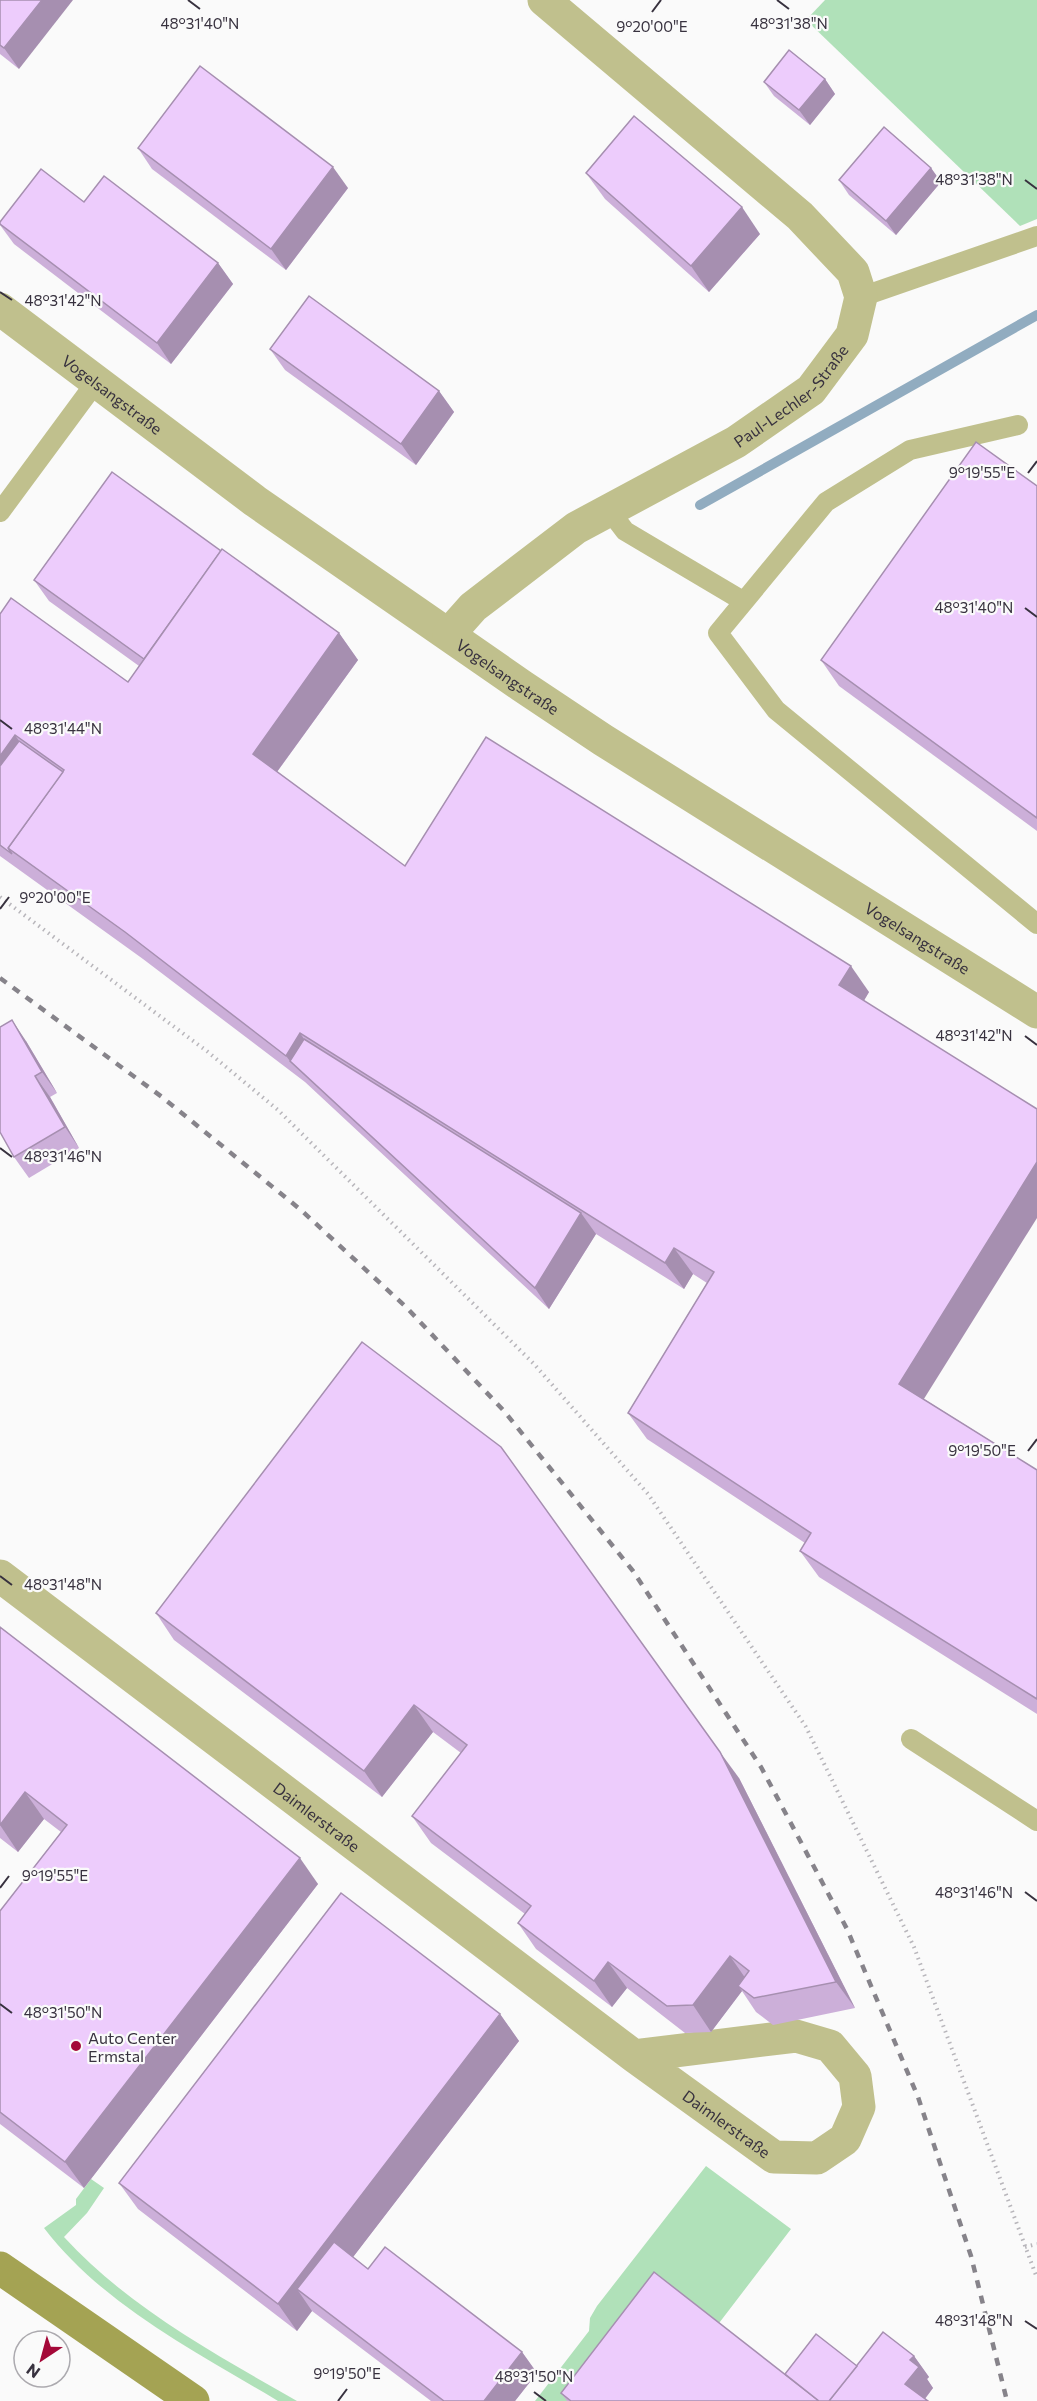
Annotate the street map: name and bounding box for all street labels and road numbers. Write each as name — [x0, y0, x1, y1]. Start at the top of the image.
street label: Paul-Lechler-Straße — [730, 340, 851, 450]
street label: Vogelsangstraße — [59, 350, 167, 438]
street label: Vogelsangstraße — [453, 634, 563, 718]
street label: Vogelsangstraße — [862, 897, 974, 977]
street label: Daimlerstraße — [270, 1777, 364, 1855]
street label: Daimlerstraße — [680, 2085, 775, 2161]

